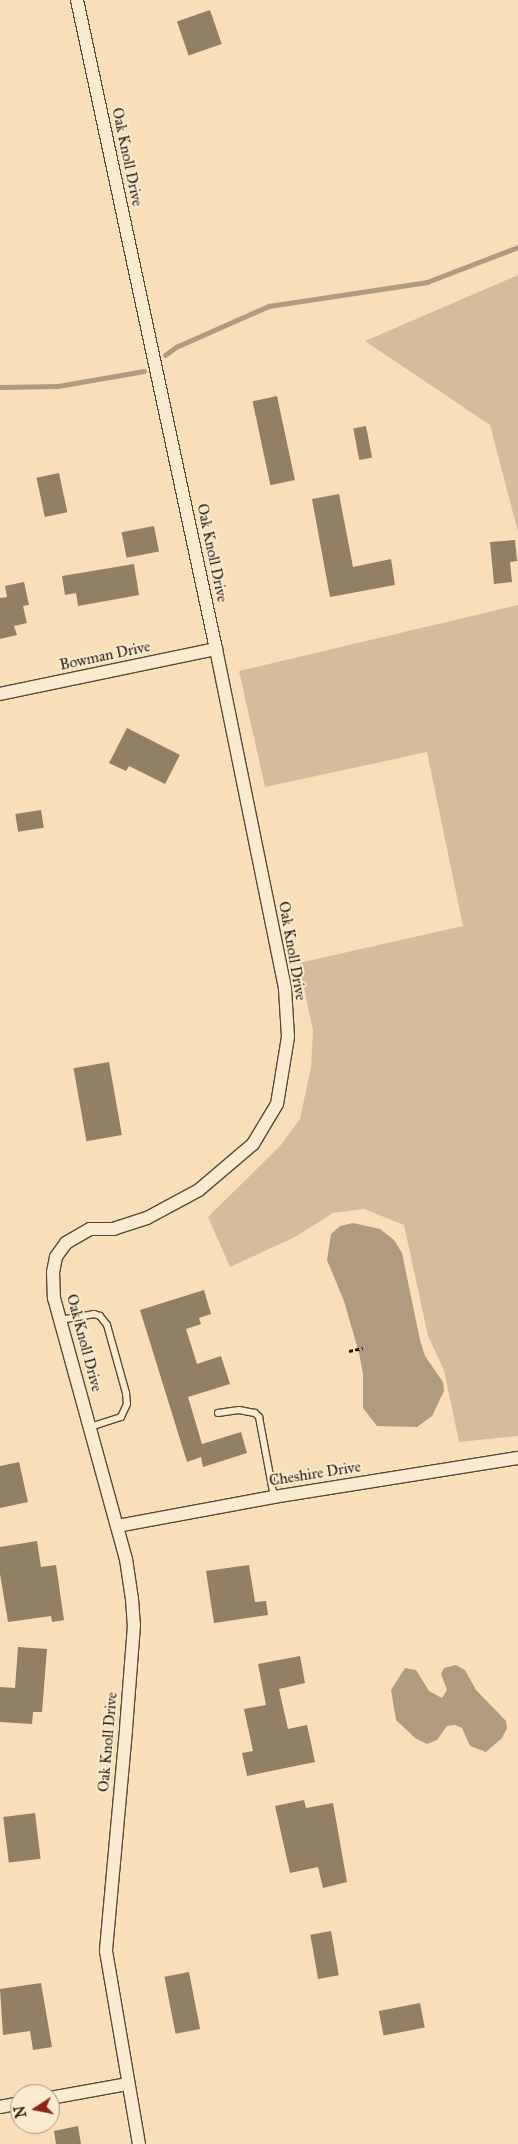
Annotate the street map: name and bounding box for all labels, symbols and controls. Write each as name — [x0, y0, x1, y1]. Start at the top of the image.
street label: Oak Knoll Drive — [108, 106, 146, 208]
street label: Oak Knoll Drive — [193, 502, 231, 604]
street label: Bowman Drive — [58, 638, 152, 674]
street label: Oak Knoll Drive — [274, 900, 310, 1002]
street label: Oak Knoll Drive — [62, 1292, 106, 1394]
street label: Cheshire Drive — [268, 1458, 362, 1490]
street label: Oak Knoll Drive — [95, 1691, 121, 1793]
north arrow — [10, 2084, 60, 2134]
text: N — [11, 2104, 30, 2119]

